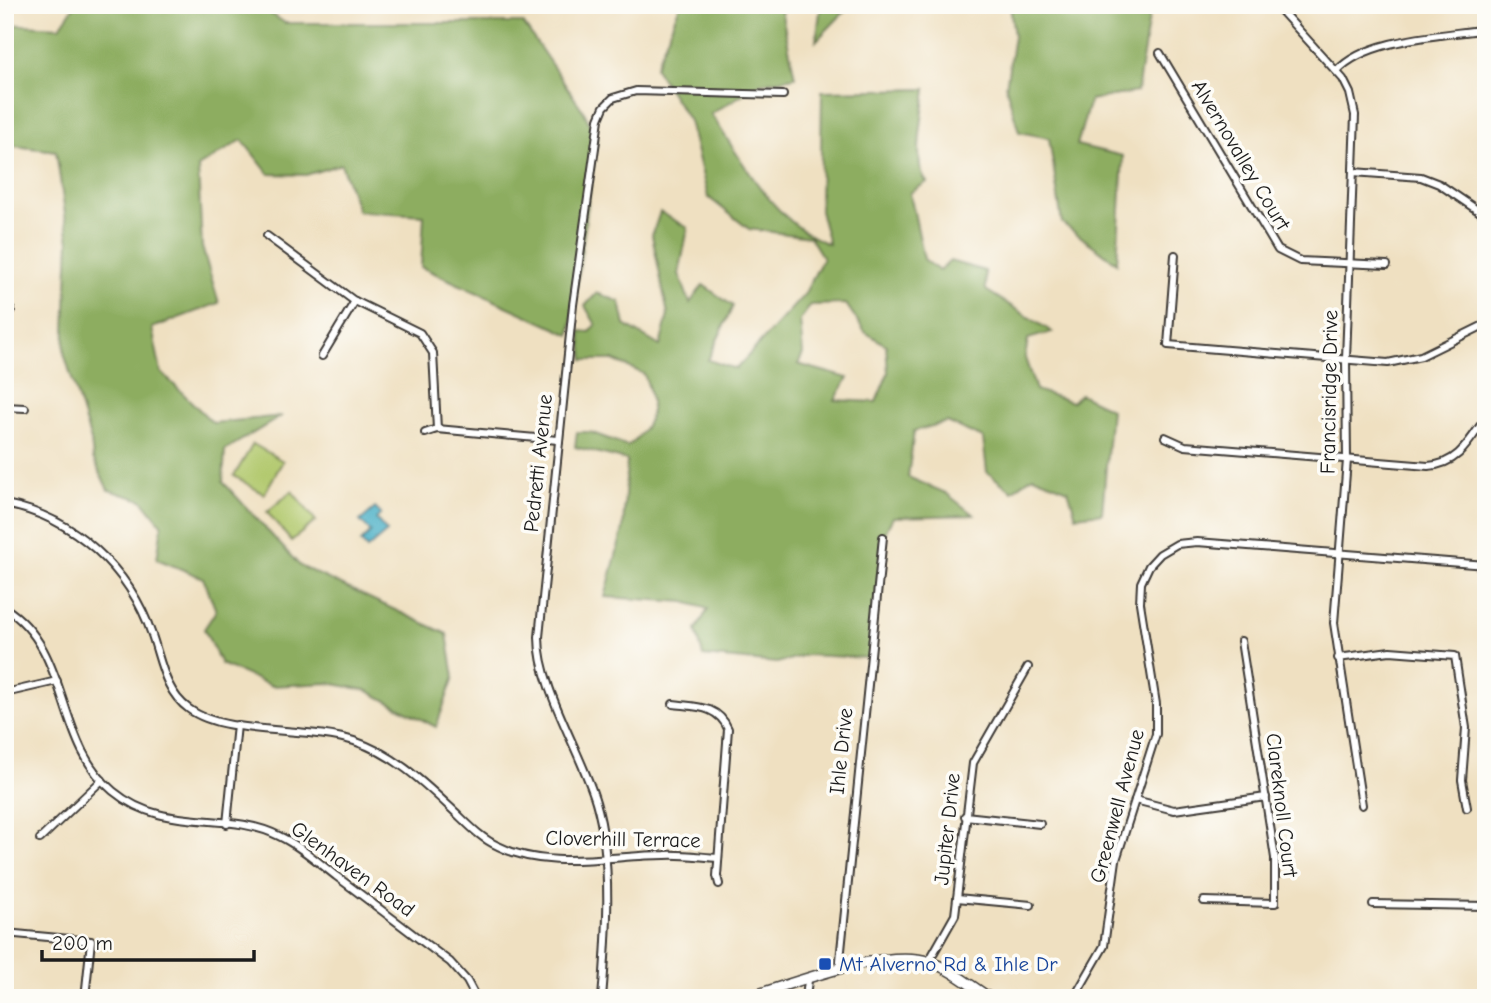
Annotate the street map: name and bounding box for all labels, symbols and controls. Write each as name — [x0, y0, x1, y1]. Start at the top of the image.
street label: Alvernovalley Court — [1187, 76, 1296, 235]
street label: Francisridge Drive — [1316, 310, 1342, 474]
street label: Pedretti Avenue — [519, 393, 557, 533]
street label: Ihle Drive — [825, 707, 857, 795]
street label: Greenwell Avenue — [1085, 726, 1149, 886]
street label: Clareknoll Court — [1261, 732, 1303, 879]
street label: Jupiter Drive — [929, 772, 965, 886]
street label: Glenhaven Road — [287, 816, 419, 922]
street label: Cloverhill Terrace — [545, 826, 701, 852]
scale bar — [42, 919, 254, 963]
text: 200 m — [52, 931, 113, 955]
place label: Mt Alverno Rd & Ihle Dr — [839, 952, 1058, 976]
marker: Mt Alverno Rd & Ihle Dr — [817, 956, 833, 972]

